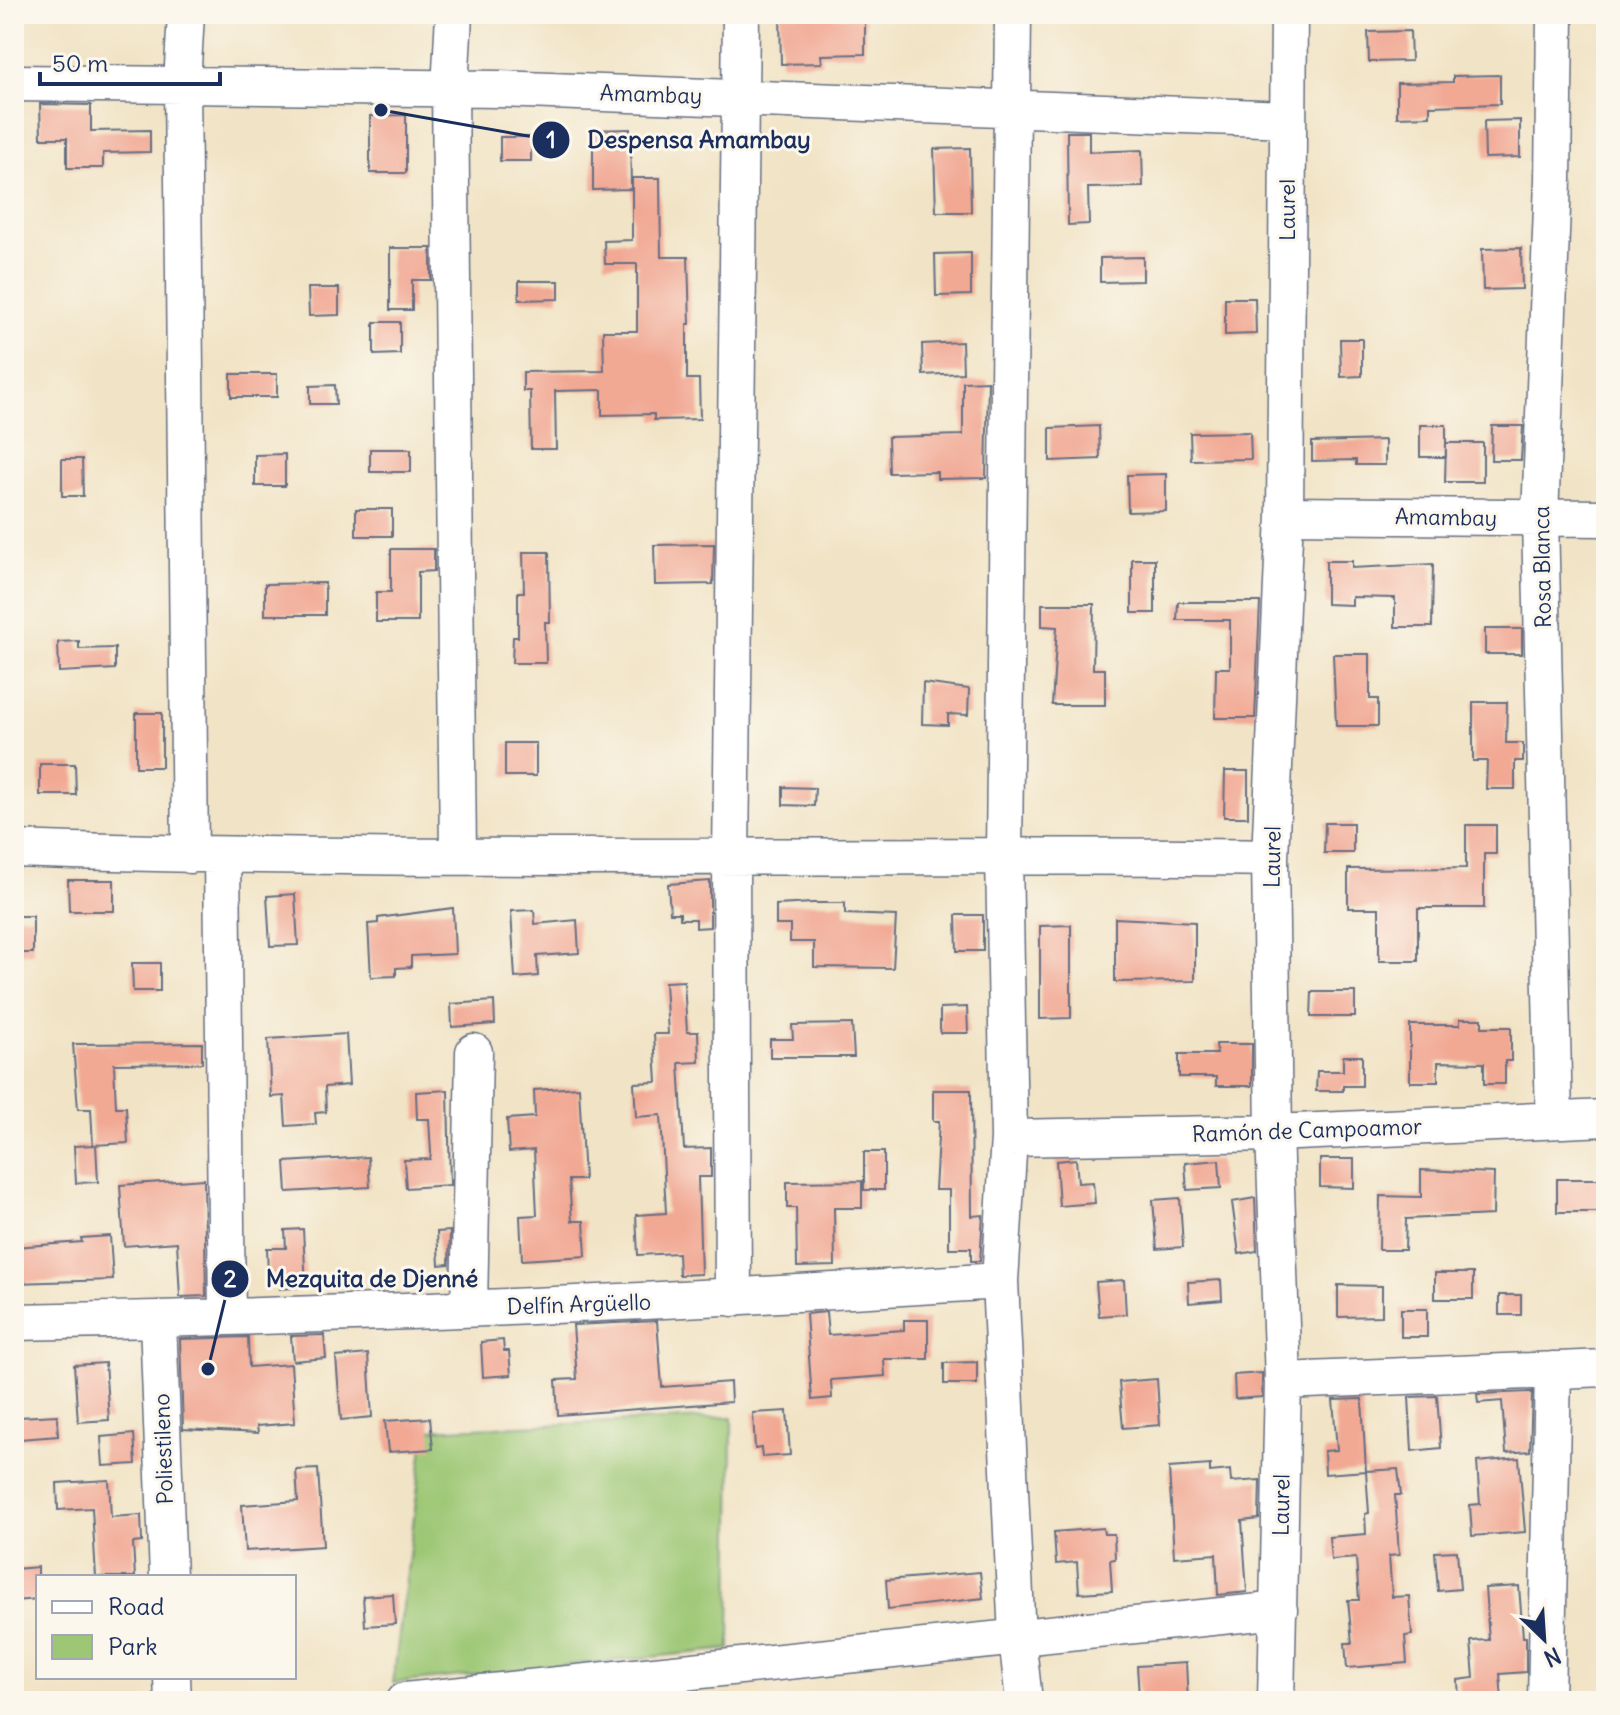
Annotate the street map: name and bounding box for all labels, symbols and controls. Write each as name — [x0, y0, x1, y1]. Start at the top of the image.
scale bar — [40, 36, 220, 86]
text: 50 m — [52, 48, 108, 78]
street label: Amambay — [599, 78, 703, 110]
callout: Despensa Amambay — [531, 116, 827, 164]
text: 1 — [546, 124, 556, 154]
text: Despensa Amambay — [587, 124, 811, 154]
street label: Laurel — [1273, 179, 1301, 241]
street label: Amambay — [1395, 502, 1497, 532]
street label: Rosa Blanca — [1527, 506, 1557, 628]
street label: Laurel — [1257, 826, 1287, 888]
street label: Ramón de Campoamor — [1191, 1112, 1423, 1148]
callout: Mezquita de Djenné — [210, 1255, 494, 1303]
text: 2 — [223, 1263, 237, 1293]
text: Mezquita de Djenné — [266, 1263, 478, 1293]
street label: Delfín Argüello — [506, 1287, 652, 1321]
street label: Poliestileno — [147, 1393, 179, 1505]
street label: Laurel — [1266, 1474, 1296, 1536]
legend — [36, 1575, 296, 1679]
text: Road — [108, 1591, 164, 1621]
north arrow — [1504, 1599, 1584, 1679]
text: Park — [108, 1631, 158, 1661]
text: N — [1540, 1641, 1565, 1673]

